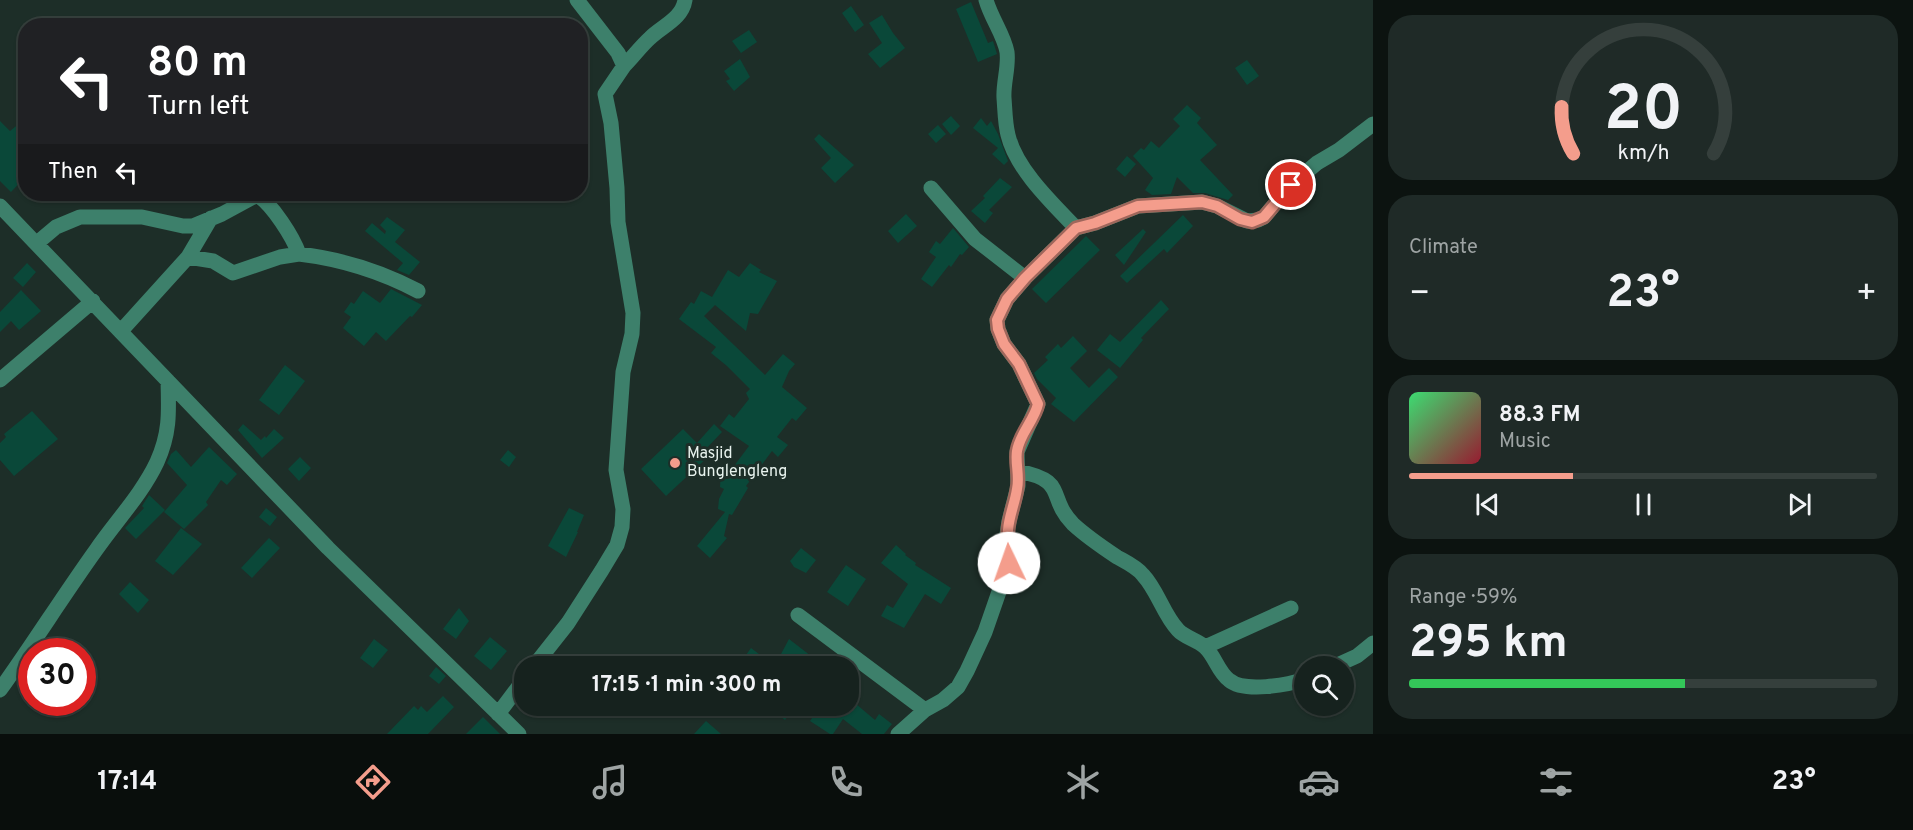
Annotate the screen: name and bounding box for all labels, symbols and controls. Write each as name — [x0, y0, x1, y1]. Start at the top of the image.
text: 80 m — [147, 38, 248, 91]
icon: left — [48, 42, 126, 120]
text: 20 — [1603, 74, 1683, 153]
text: Turn left — [147, 90, 249, 124]
text: km/h — [1617, 141, 1669, 168]
icon: left — [110, 156, 143, 189]
text: Then — [48, 159, 98, 186]
pin — [1265, 159, 1316, 210]
icon: arrive — [1274, 168, 1307, 201]
text: Climate — [1409, 235, 1478, 261]
text: 23° — [1606, 266, 1680, 323]
text: − — [1409, 274, 1430, 316]
text: + — [1856, 274, 1877, 316]
text: 88.3 FM — [1499, 402, 1581, 429]
text: Music — [1499, 429, 1551, 455]
place label: Masjid Bunglengleng — [687, 444, 787, 482]
marker: Masjid Bunglengleng — [668, 456, 682, 470]
icon: previous — [1471, 488, 1504, 521]
icon: pause — [1627, 488, 1660, 521]
icon: next — [1783, 488, 1816, 521]
position arrow — [977, 531, 1041, 595]
text: Range · 59% — [1409, 585, 1517, 611]
text: 295 km — [1409, 616, 1568, 673]
speed limit sign: 30 — [18, 638, 96, 716]
map controls — [1294, 656, 1354, 716]
button: search — [1294, 656, 1354, 716]
text: 17:15 · 1 min · 300 m — [592, 672, 781, 699]
icon: directions — [352, 761, 394, 803]
icon: music — [589, 761, 631, 803]
icon: phone — [825, 761, 867, 803]
icon: climate — [1062, 761, 1104, 803]
icon: car — [1298, 761, 1340, 803]
icon: filters — [1535, 761, 1577, 803]
text: 17:14 — [97, 765, 157, 799]
text: 23° — [1772, 765, 1816, 799]

